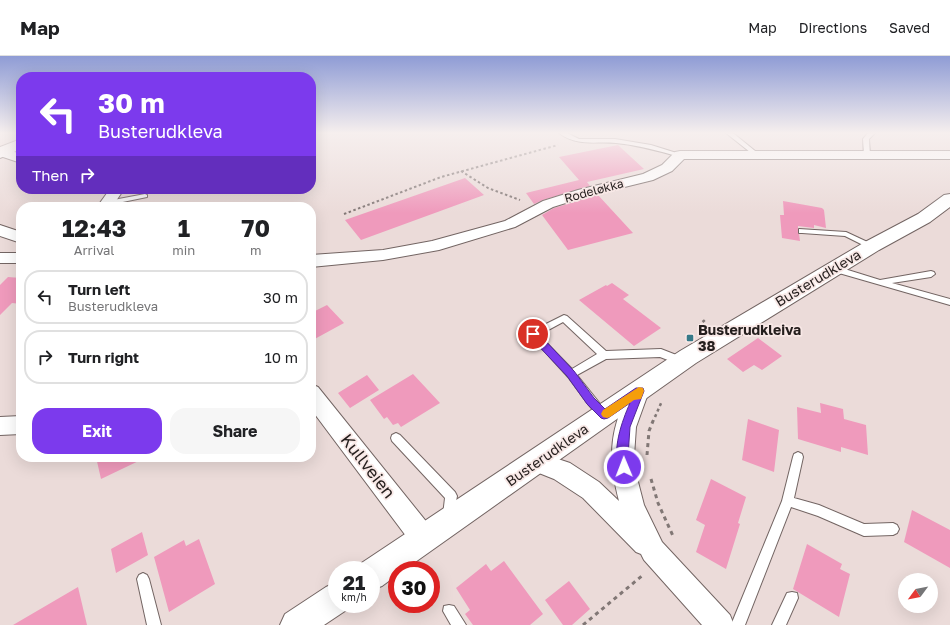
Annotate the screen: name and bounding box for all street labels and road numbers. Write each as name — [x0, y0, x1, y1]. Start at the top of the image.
street label: Rodeløkka — [563, 175, 625, 206]
street label: Busterudkleva — [772, 245, 864, 310]
street label: Busterudkleva — [502, 420, 591, 489]
street label: Kullveien — [337, 429, 400, 502]

